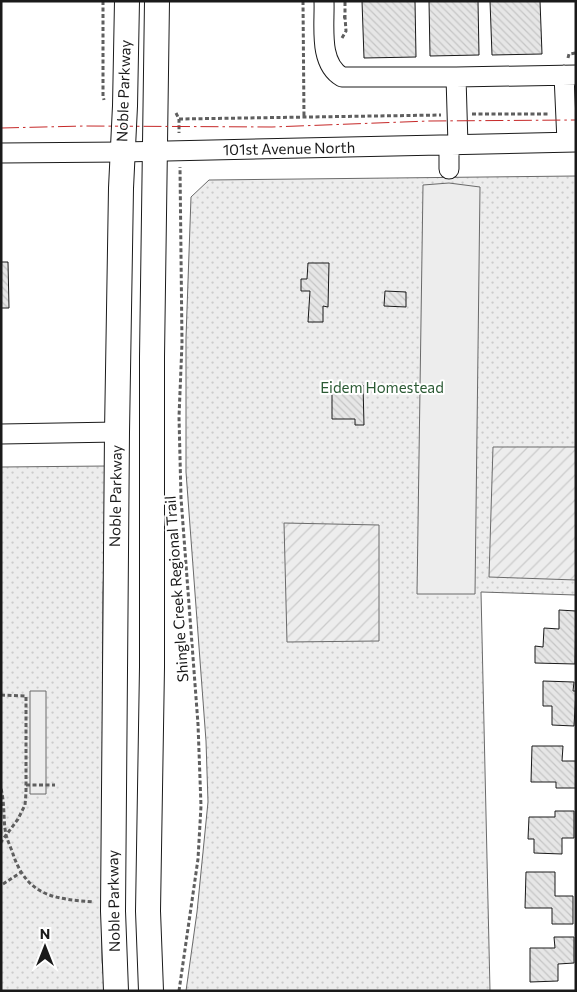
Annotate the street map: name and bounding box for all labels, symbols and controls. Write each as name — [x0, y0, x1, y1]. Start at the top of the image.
street label: Noble Parkway — [112, 39, 134, 142]
street label: 101st Avenue North — [223, 138, 355, 158]
park label: Eidem Homestead — [320, 378, 444, 396]
street label: Noble Parkway — [105, 444, 125, 547]
street label: Shingle Creek Regional Trail — [161, 495, 191, 683]
street label: Noble Parkway — [103, 849, 123, 952]
north arrow — [20, 922, 70, 972]
text: N — [40, 925, 50, 942]

